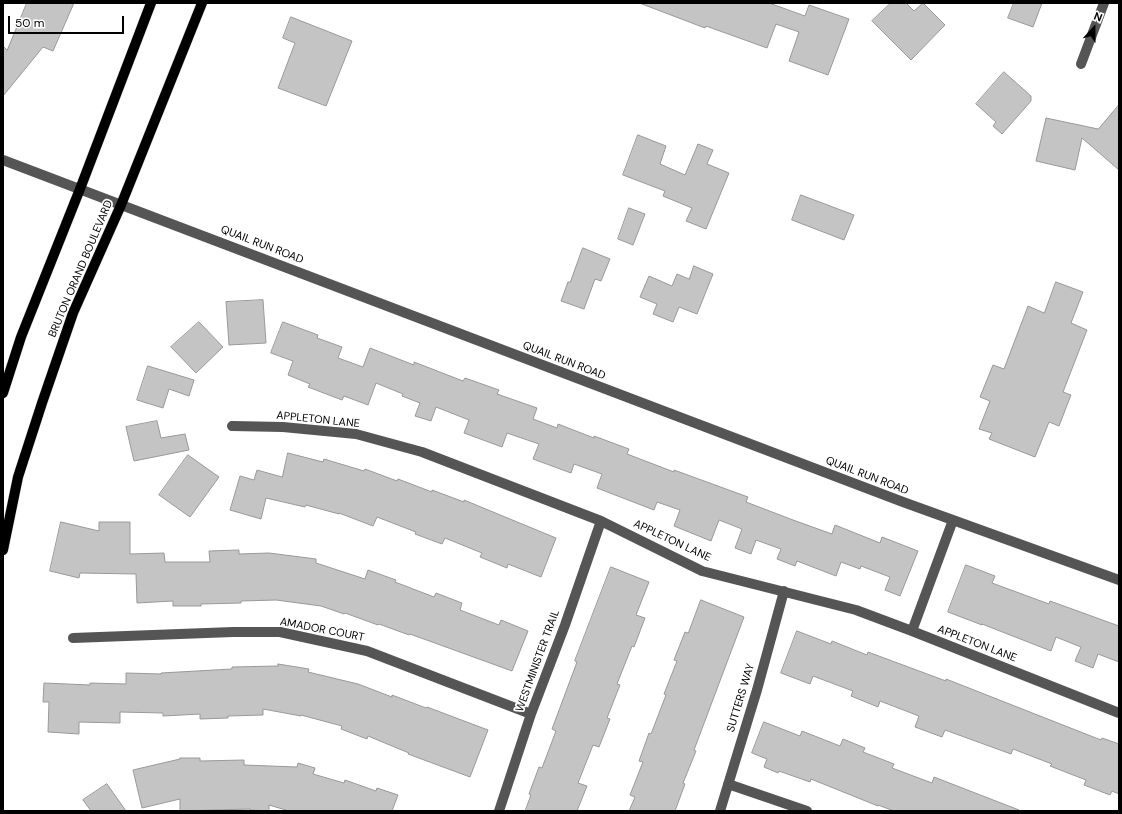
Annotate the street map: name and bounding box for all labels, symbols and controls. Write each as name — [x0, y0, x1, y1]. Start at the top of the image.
scale bar — [10, 8, 126, 34]
north arrow — [1074, 8, 1114, 48]
text: N — [1092, 9, 1105, 25]
text: 50 m — [15, 15, 44, 31]
street label: BRUTON ORAND BOULEVARD — [46, 198, 116, 340]
street label: QUAIL RUN ROAD — [219, 223, 305, 267]
street label: QUAIL RUN ROAD — [521, 339, 607, 383]
street label: APPLETON LANE — [276, 409, 360, 431]
street label: QUAIL RUN ROAD — [824, 454, 910, 498]
street label: APPLETON LANE — [631, 517, 713, 565]
street label: WESTMINISTER TRAIL — [513, 608, 563, 714]
street label: AMADOR COURT — [279, 615, 365, 645]
street label: APPLETON LANE — [936, 623, 1018, 665]
street label: SUTTERS WAY — [724, 662, 758, 734]

